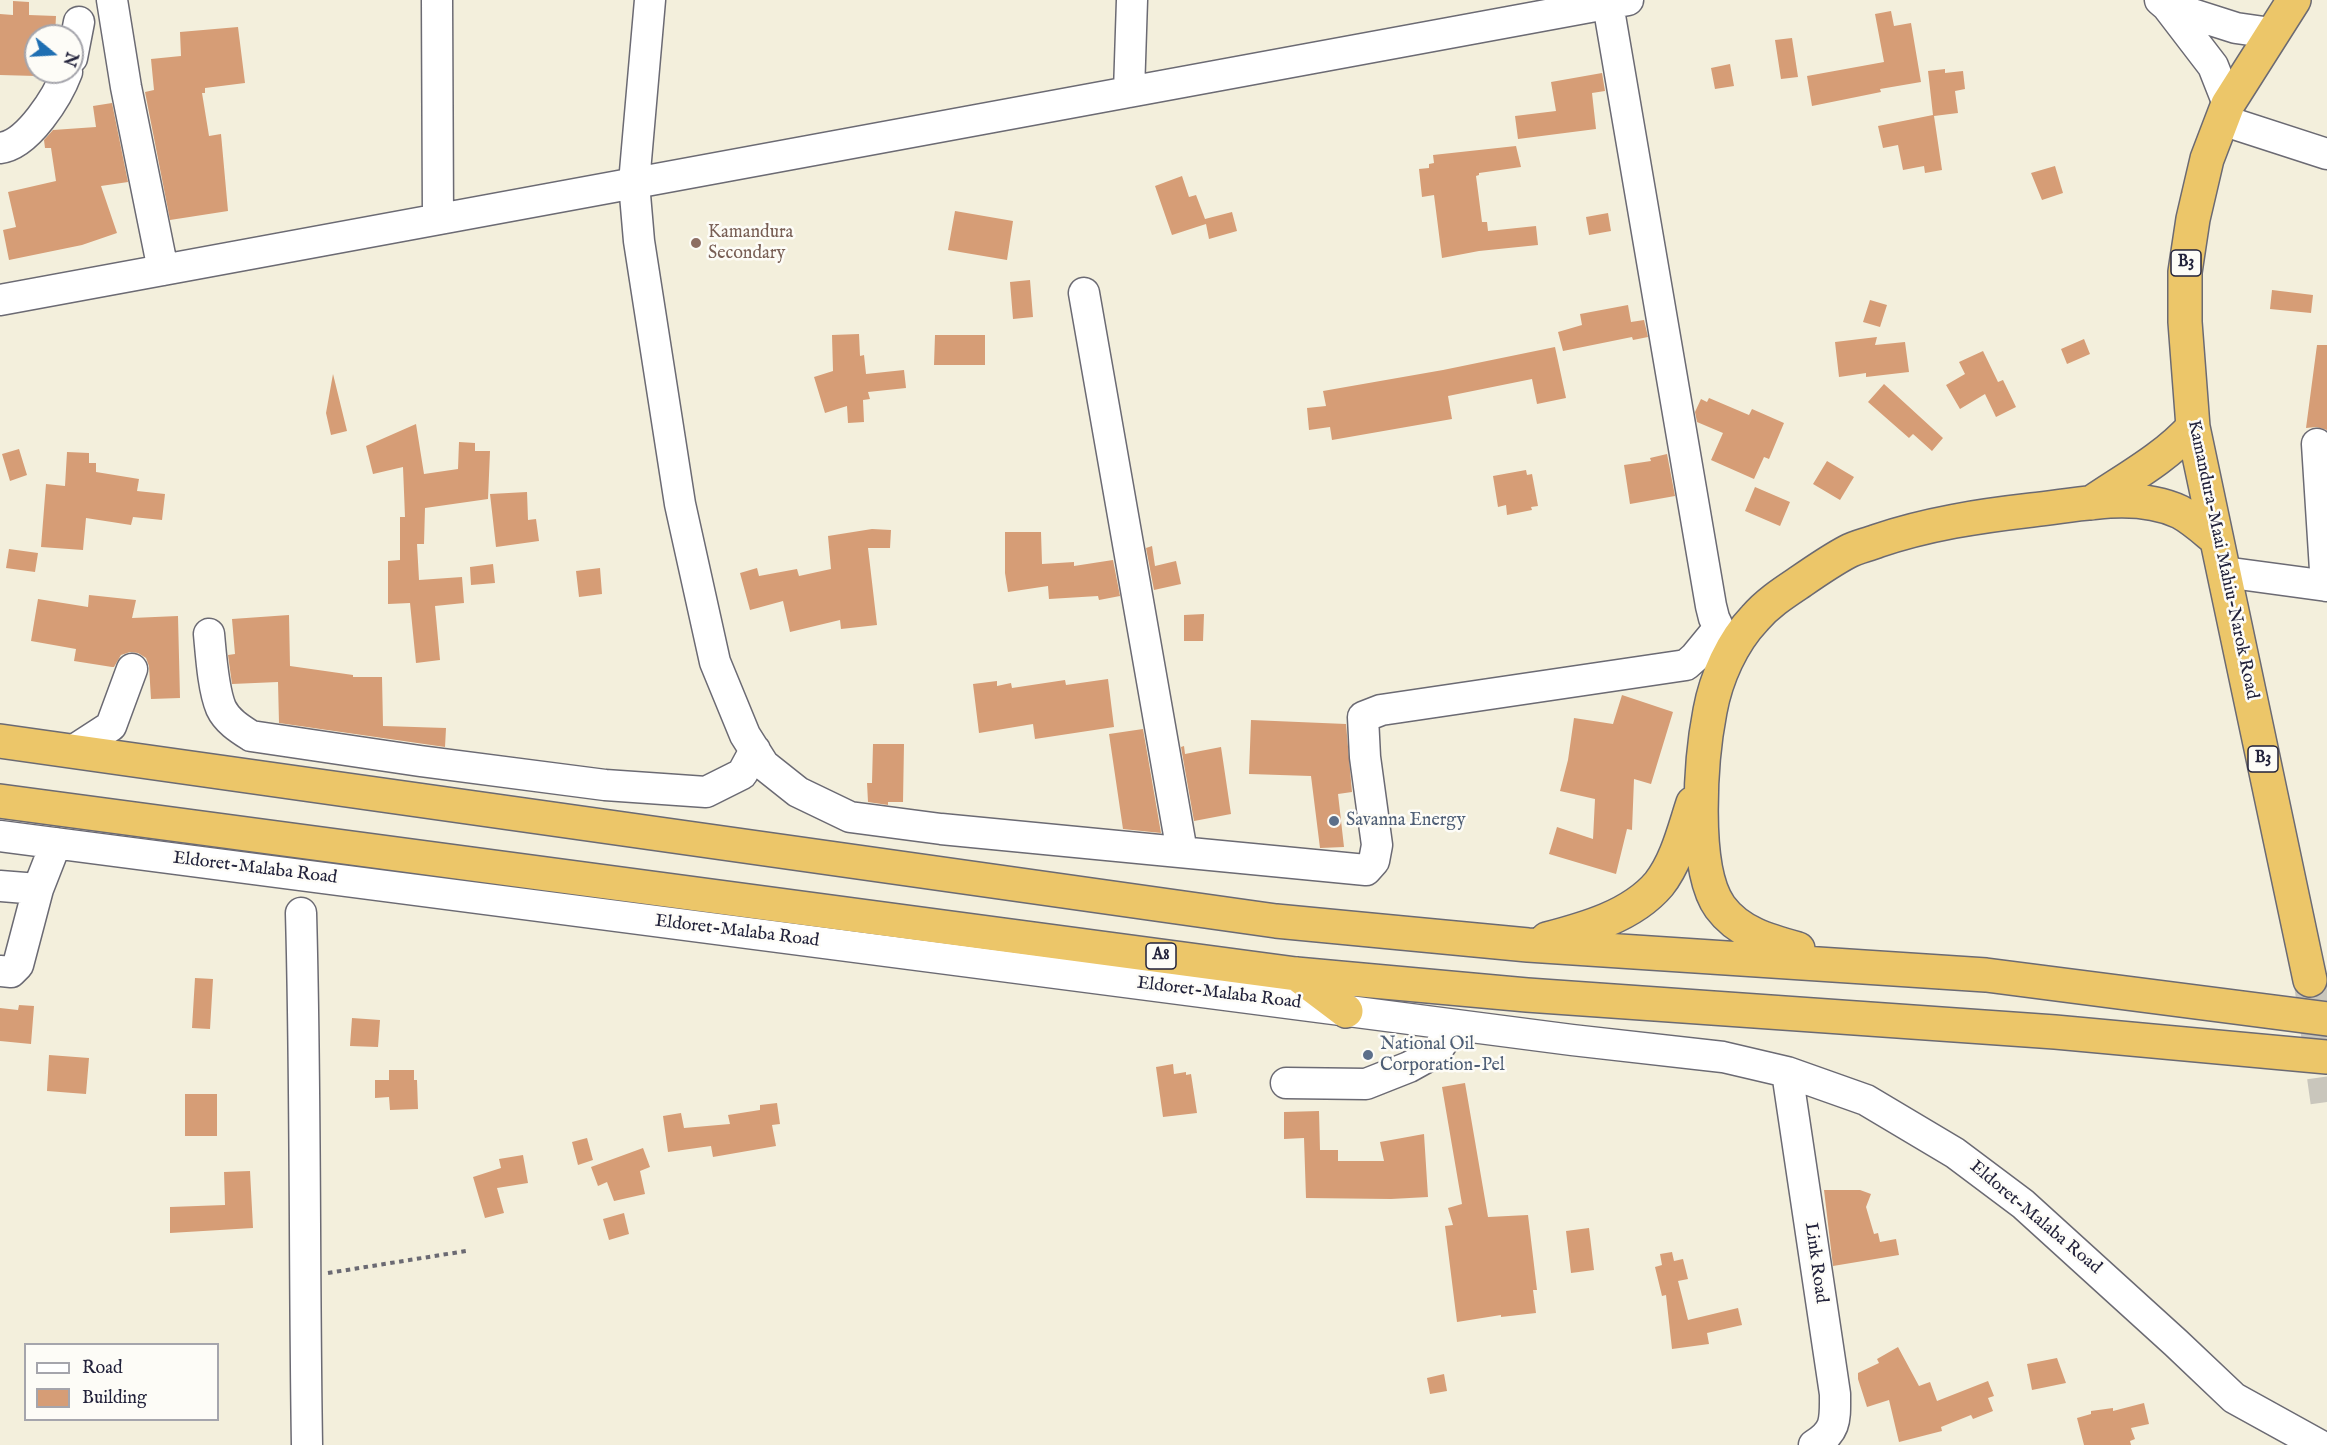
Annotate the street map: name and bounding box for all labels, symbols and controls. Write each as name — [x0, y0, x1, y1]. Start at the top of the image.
north arrow — [24, 24, 84, 84]
text: N — [58, 49, 81, 69]
place label: Kamandura Secondary — [708, 222, 793, 264]
marker: Kamandura Secondary — [689, 236, 703, 250]
road number: B3 — [2171, 250, 2201, 276]
street label: Kamandura-Maai Mahiu-Narok Road — [2182, 418, 2262, 702]
road number: B3 — [2248, 746, 2278, 772]
place label: Savanna Energy — [1346, 810, 1466, 832]
marker: Savanna Energy — [1327, 814, 1341, 828]
street label: Eldoret-Malaba Road — [172, 848, 338, 890]
street label: Eldoret-Malaba Road — [654, 911, 820, 953]
road number: A8 — [1146, 943, 1176, 969]
street label: Eldoret-Malaba Road — [1136, 973, 1302, 1015]
place label: National Oil Corporation-Pel — [1380, 1034, 1505, 1076]
marker: National Oil Corporation-Pel — [1361, 1048, 1375, 1062]
street label: Eldoret-Malaba Road — [1965, 1157, 2105, 1279]
street label: Link Road — [1799, 1221, 1831, 1305]
legend — [24, 1343, 219, 1421]
text: Road — [82, 1357, 123, 1380]
text: Building — [82, 1387, 147, 1410]

